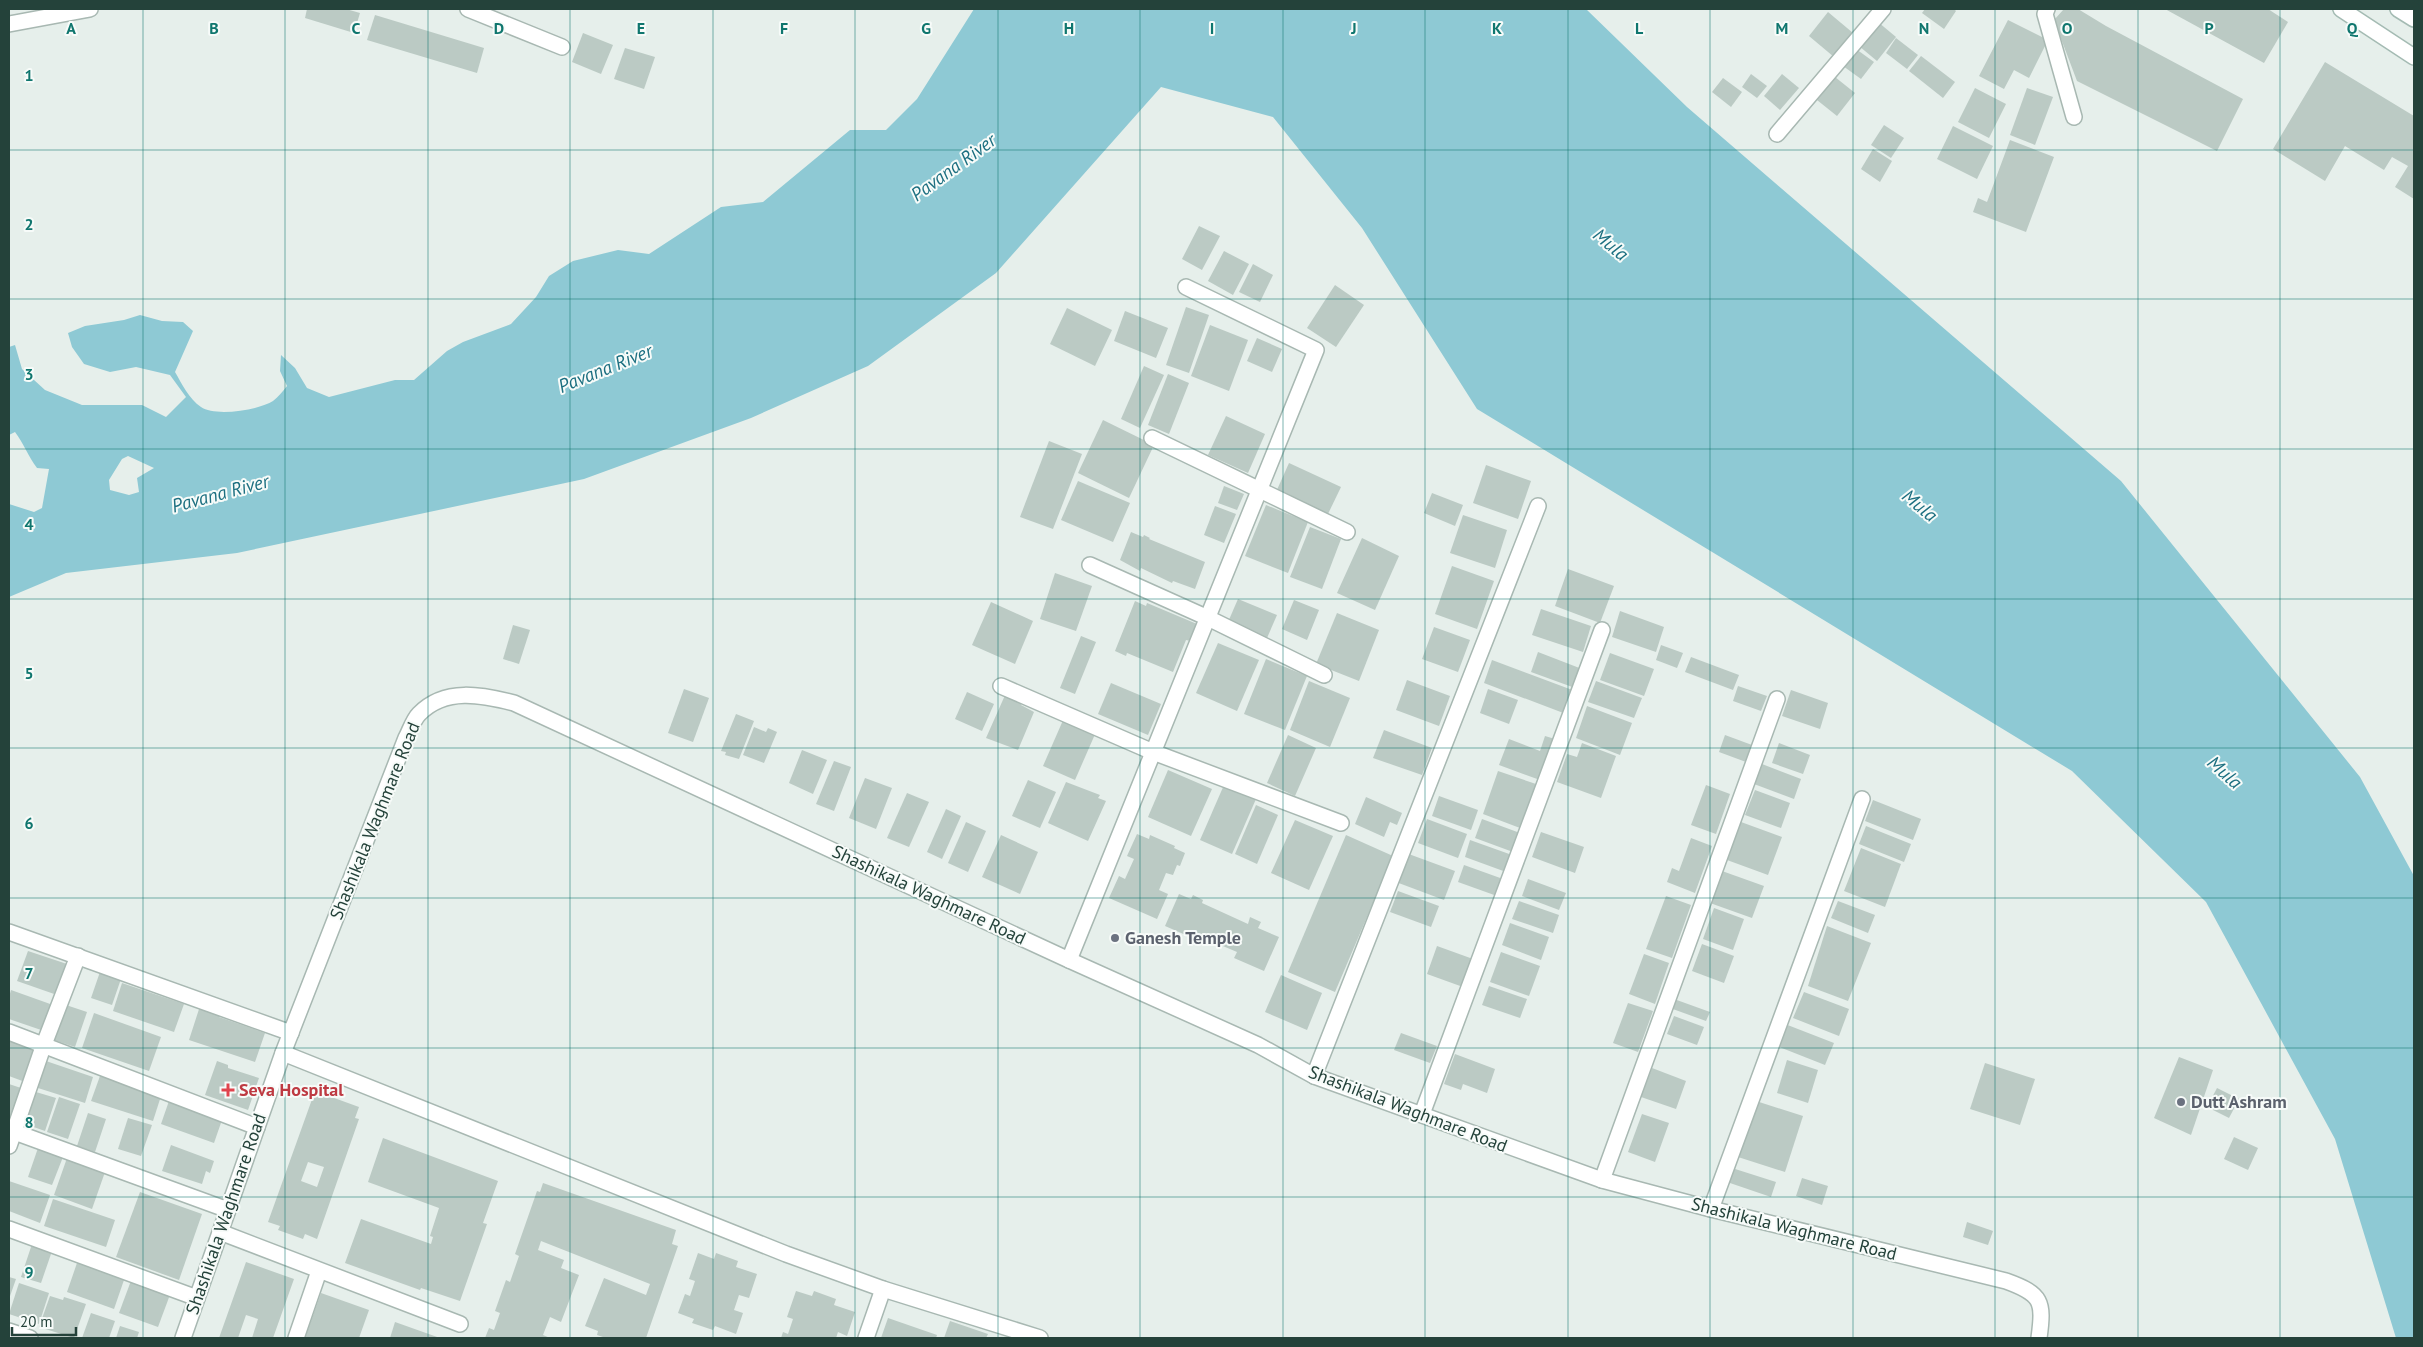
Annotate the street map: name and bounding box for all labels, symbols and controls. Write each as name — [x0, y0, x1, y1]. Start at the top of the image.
text: A — [66, 18, 76, 38]
text: B — [209, 18, 219, 38]
text: C — [352, 18, 361, 38]
text: D — [494, 18, 504, 38]
text: E — [637, 18, 645, 38]
text: F — [780, 18, 788, 38]
text: G — [921, 18, 931, 38]
text: H — [1064, 18, 1074, 38]
text: I — [1210, 18, 1214, 38]
text: J — [1350, 18, 1357, 38]
text: K — [1492, 18, 1502, 38]
text: L — [1635, 18, 1644, 38]
text: M — [1776, 18, 1788, 38]
text: N — [1919, 18, 1929, 38]
text: O — [2062, 18, 2073, 38]
text: P — [2204, 18, 2214, 38]
text: Q — [2347, 18, 2359, 38]
text: 1 — [24, 65, 34, 85]
water label: Pavana River — [906, 127, 1002, 206]
text: 2 — [24, 214, 34, 234]
water label: Mula — [1589, 222, 1634, 266]
water label: Pavana River — [554, 338, 657, 398]
text: 3 — [24, 364, 34, 384]
water label: Pavana River — [169, 468, 273, 517]
water label: Mula — [1898, 483, 1943, 527]
text: 4 — [24, 514, 34, 534]
text: 5 — [24, 663, 34, 683]
street label: Shashikala Waghmare Road — [324, 719, 425, 923]
water label: Mula — [2203, 750, 2248, 794]
text: 6 — [24, 813, 34, 833]
street label: Shashikala Waghmare Road — [829, 840, 1030, 950]
place label: Ganesh Temple — [1125, 926, 1241, 949]
marker: Ganesh Temple — [1109, 932, 1121, 944]
text: 7 — [24, 963, 34, 983]
street label: Shashikala Waghmare Road — [1306, 1060, 1511, 1157]
place label: Seva Hospital — [239, 1078, 344, 1101]
marker: Seva Hospital — [221, 1083, 235, 1097]
place label: Dutt Ashram — [2191, 1090, 2287, 1113]
marker: Dutt Ashram — [2175, 1096, 2187, 1108]
street label: Shashikala Waghmare Road — [180, 1110, 271, 1317]
text: 8 — [24, 1112, 34, 1132]
street label: Shashikala Waghmare Road — [1689, 1192, 1899, 1265]
text: 9 — [24, 1262, 34, 1282]
scale bar — [12, 1304, 76, 1336]
text: 20 m — [20, 1312, 53, 1331]

